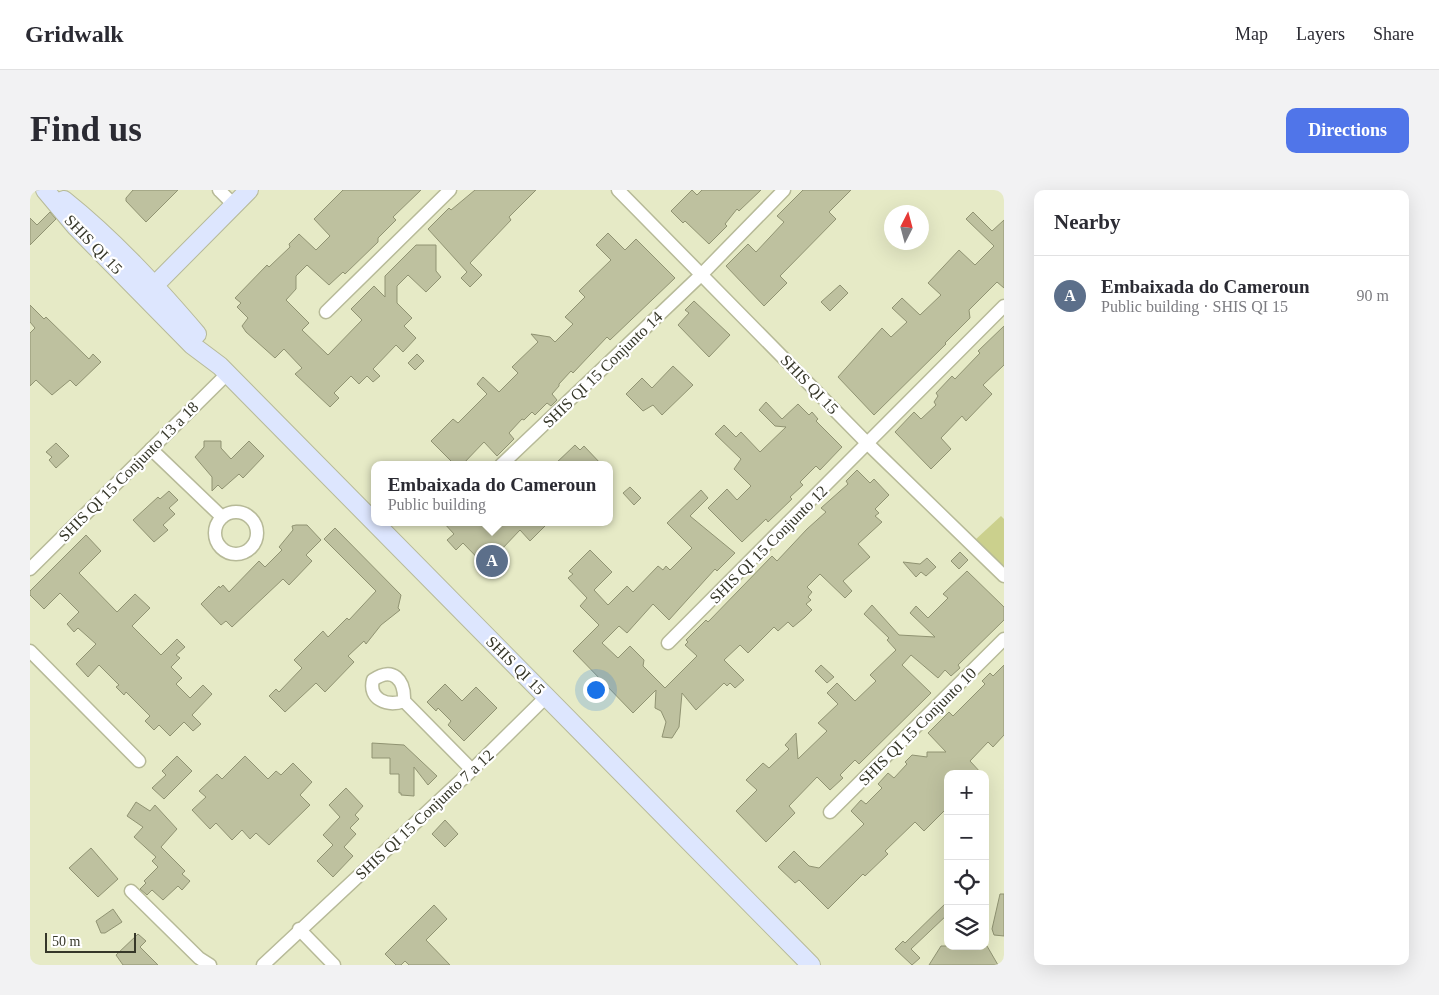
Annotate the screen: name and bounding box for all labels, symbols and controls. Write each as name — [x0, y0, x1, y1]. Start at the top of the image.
text: Gridwalk — [25, 21, 124, 47]
text: Map — [1235, 24, 1268, 44]
text: Layers — [1296, 24, 1345, 44]
text: Share — [1373, 24, 1414, 44]
button: Directions — [1286, 108, 1409, 153]
text: Find us — [30, 110, 142, 149]
north arrow — [884, 205, 929, 250]
text: Nearby — [1054, 210, 1121, 234]
street label: SHIS QI 15 — [61, 211, 126, 277]
text: Embaixada do Cameroun — [1101, 276, 1310, 297]
text: A — [1064, 287, 1076, 304]
text: 90 m — [1357, 287, 1389, 304]
text: Public building · SHIS QI 15 — [1101, 298, 1288, 315]
street label: SHIS QI 15 Conjunto 14 — [539, 308, 666, 431]
street label: SHIS QI 15 — [777, 351, 842, 417]
street label: SHIS QI 15 Conjunto 13 a 18 — [55, 398, 202, 545]
popup — [371, 461, 613, 526]
text: Embaixada do Cameroun — [388, 474, 596, 495]
street label: SHIS QI 15 Conjunto 12 — [706, 482, 831, 607]
text: Public building — [388, 496, 486, 513]
pin: A — [476, 542, 508, 580]
street label: SHIS QI 15 — [483, 633, 548, 698]
street label: SHIS QI 15 Conjunto 10 — [855, 664, 980, 789]
your location — [583, 677, 609, 703]
street label: SHIS QI 15 Conjunto 7 a 12 — [352, 746, 497, 883]
map controls — [944, 770, 989, 950]
button: + — [944, 770, 989, 815]
button: − — [944, 815, 989, 860]
button: locate — [944, 860, 989, 905]
button: layers — [944, 905, 989, 950]
scale bar — [45, 930, 136, 953]
text: 50 m — [52, 934, 80, 949]

